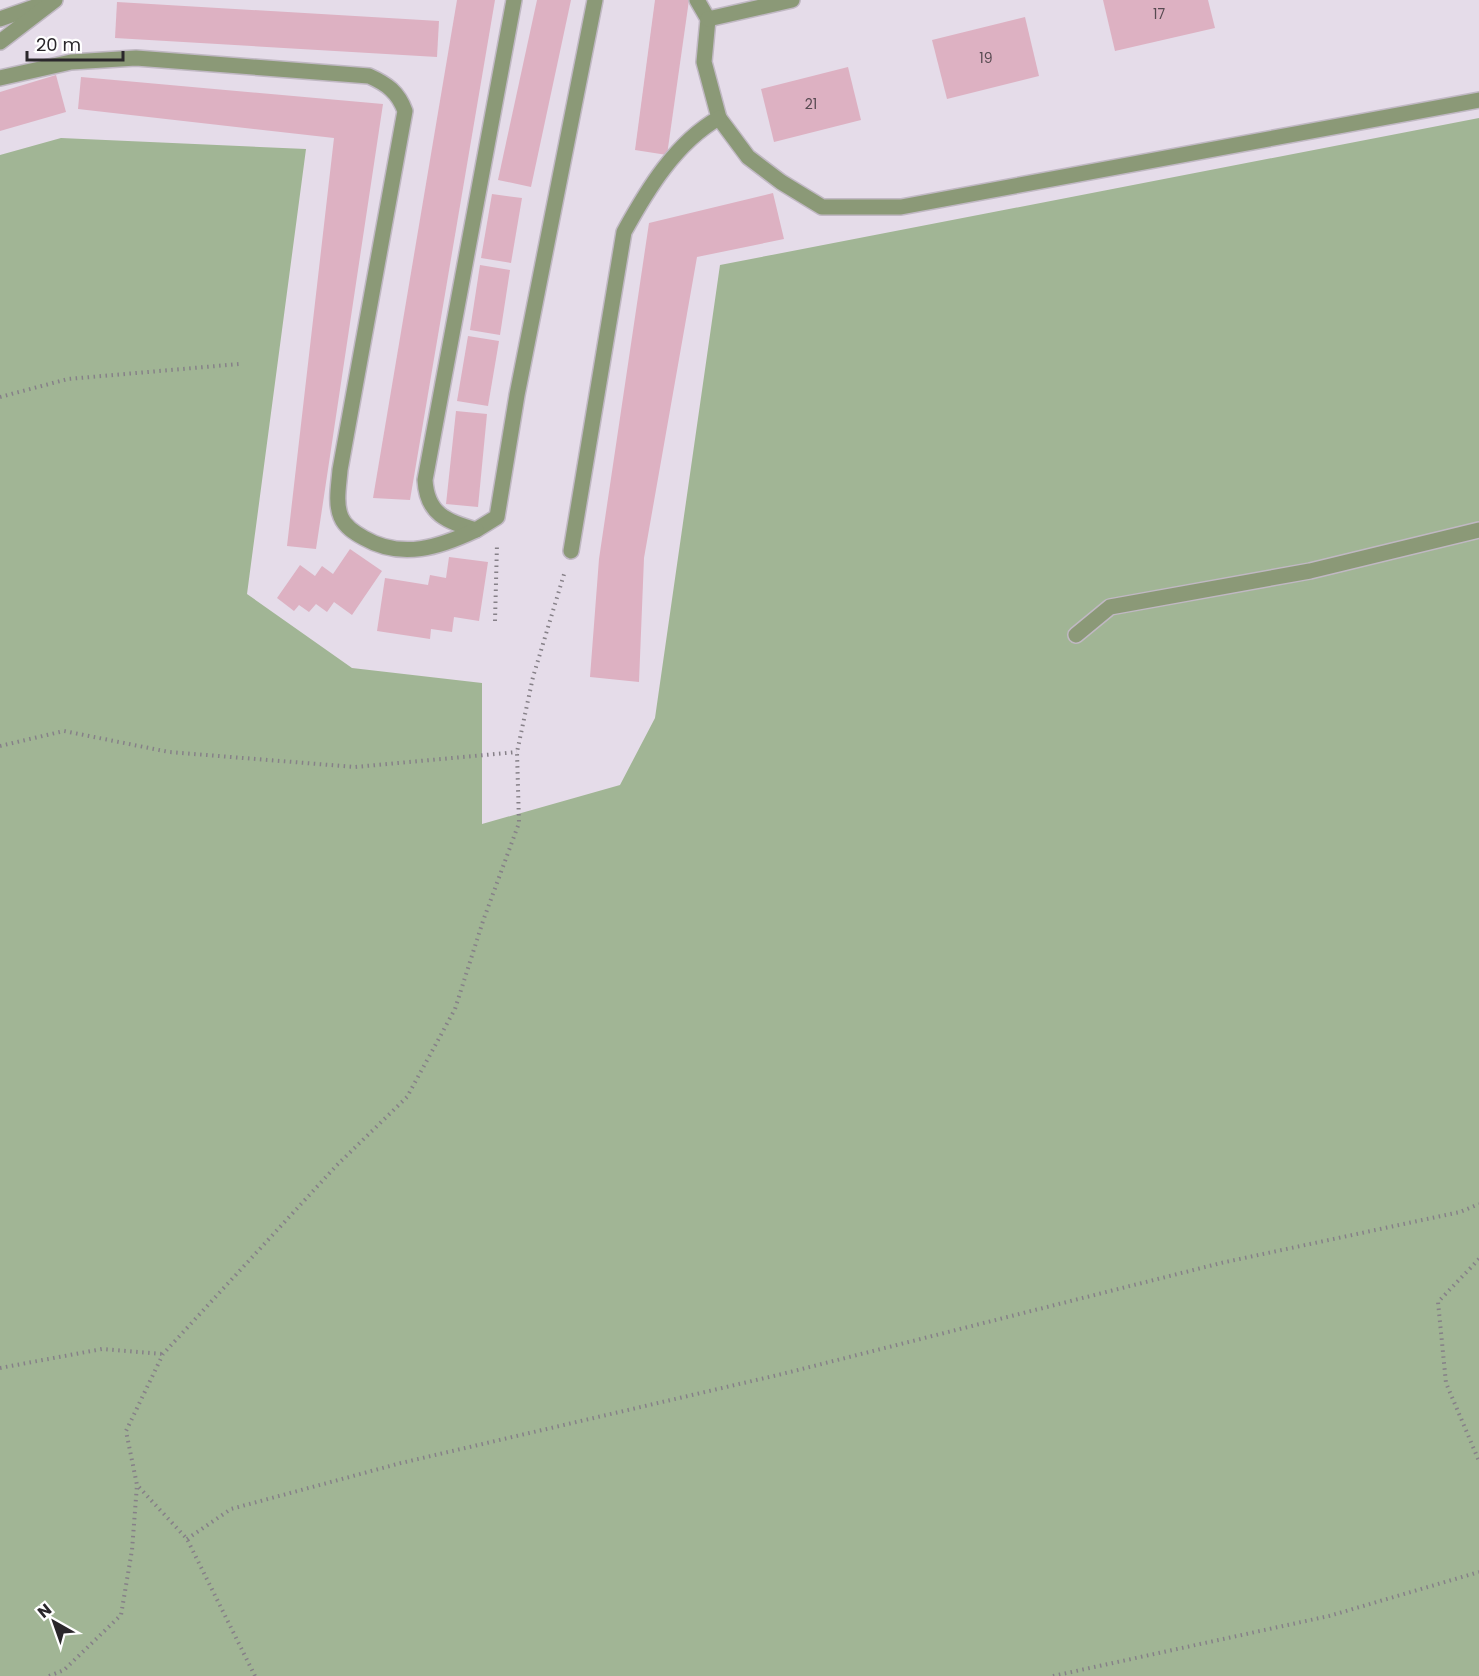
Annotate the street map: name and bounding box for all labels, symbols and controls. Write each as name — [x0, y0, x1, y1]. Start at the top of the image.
house number: 17 — [1153, 4, 1165, 24]
scale bar — [27, 24, 123, 62]
text: 20 m — [36, 32, 81, 57]
house number: 19 — [979, 48, 993, 68]
house number: 21 — [805, 94, 817, 114]
north arrow — [24, 1592, 84, 1652]
text: N — [33, 1598, 57, 1624]

